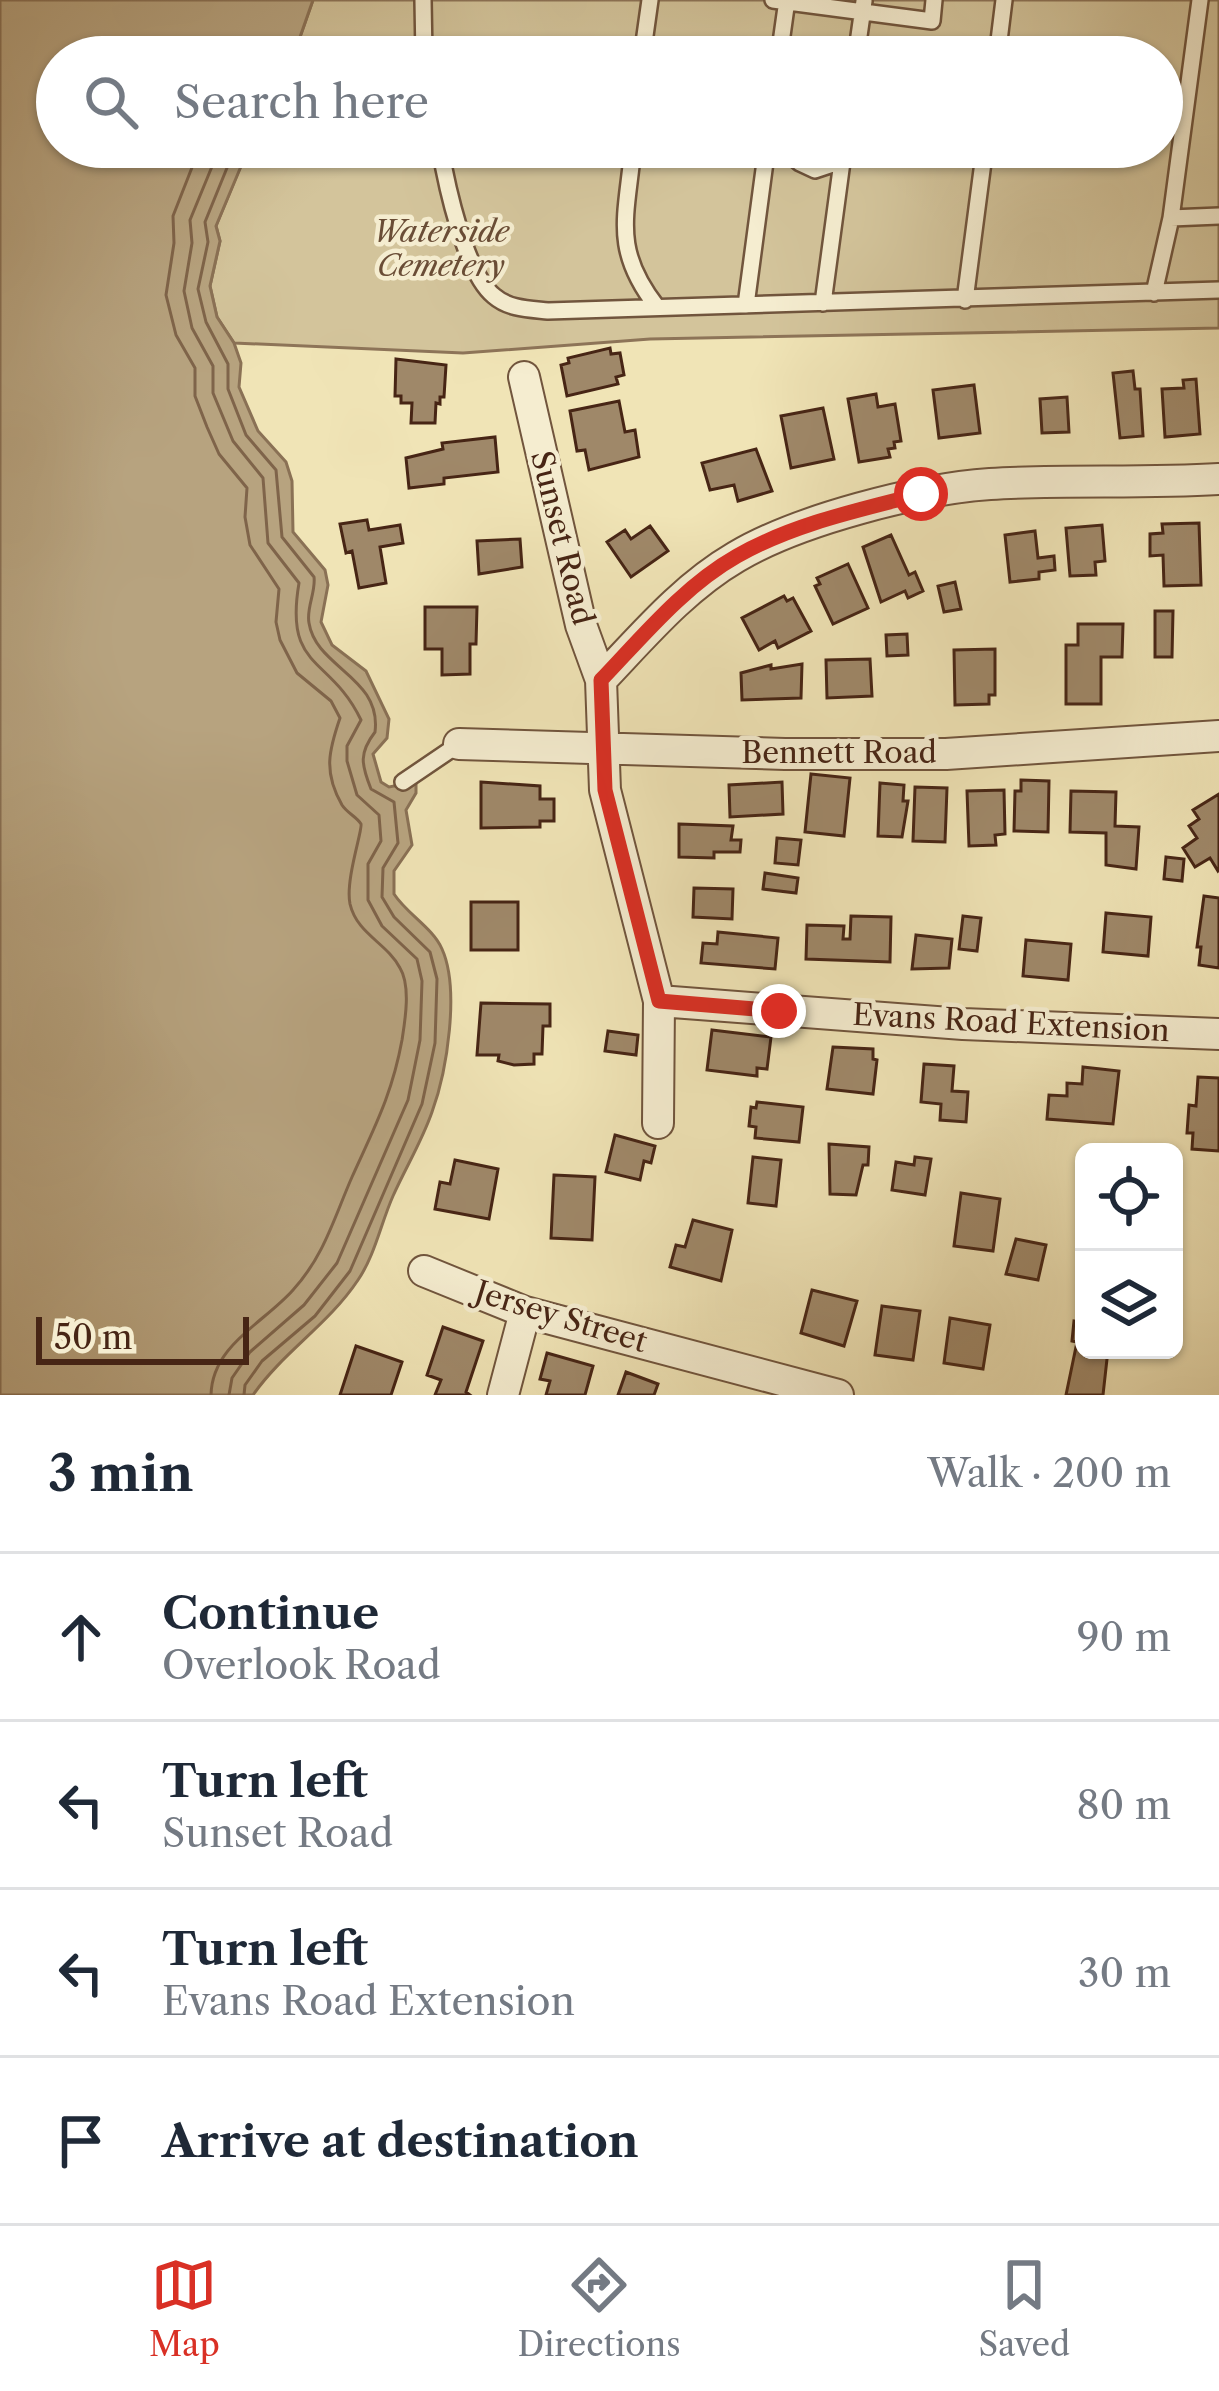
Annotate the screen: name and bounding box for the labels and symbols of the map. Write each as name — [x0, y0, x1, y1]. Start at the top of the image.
park label: Waterside Cemetery — [373, 213, 511, 284]
street label: Sunset Road — [523, 447, 602, 629]
route start — [894, 467, 948, 521]
street label: Bennett Road — [741, 734, 937, 771]
route end — [752, 984, 806, 1038]
street label: Evans Road Extension — [851, 996, 1171, 1049]
street label: Jersey Street — [467, 1272, 652, 1360]
scale bar — [36, 1311, 249, 1364]

